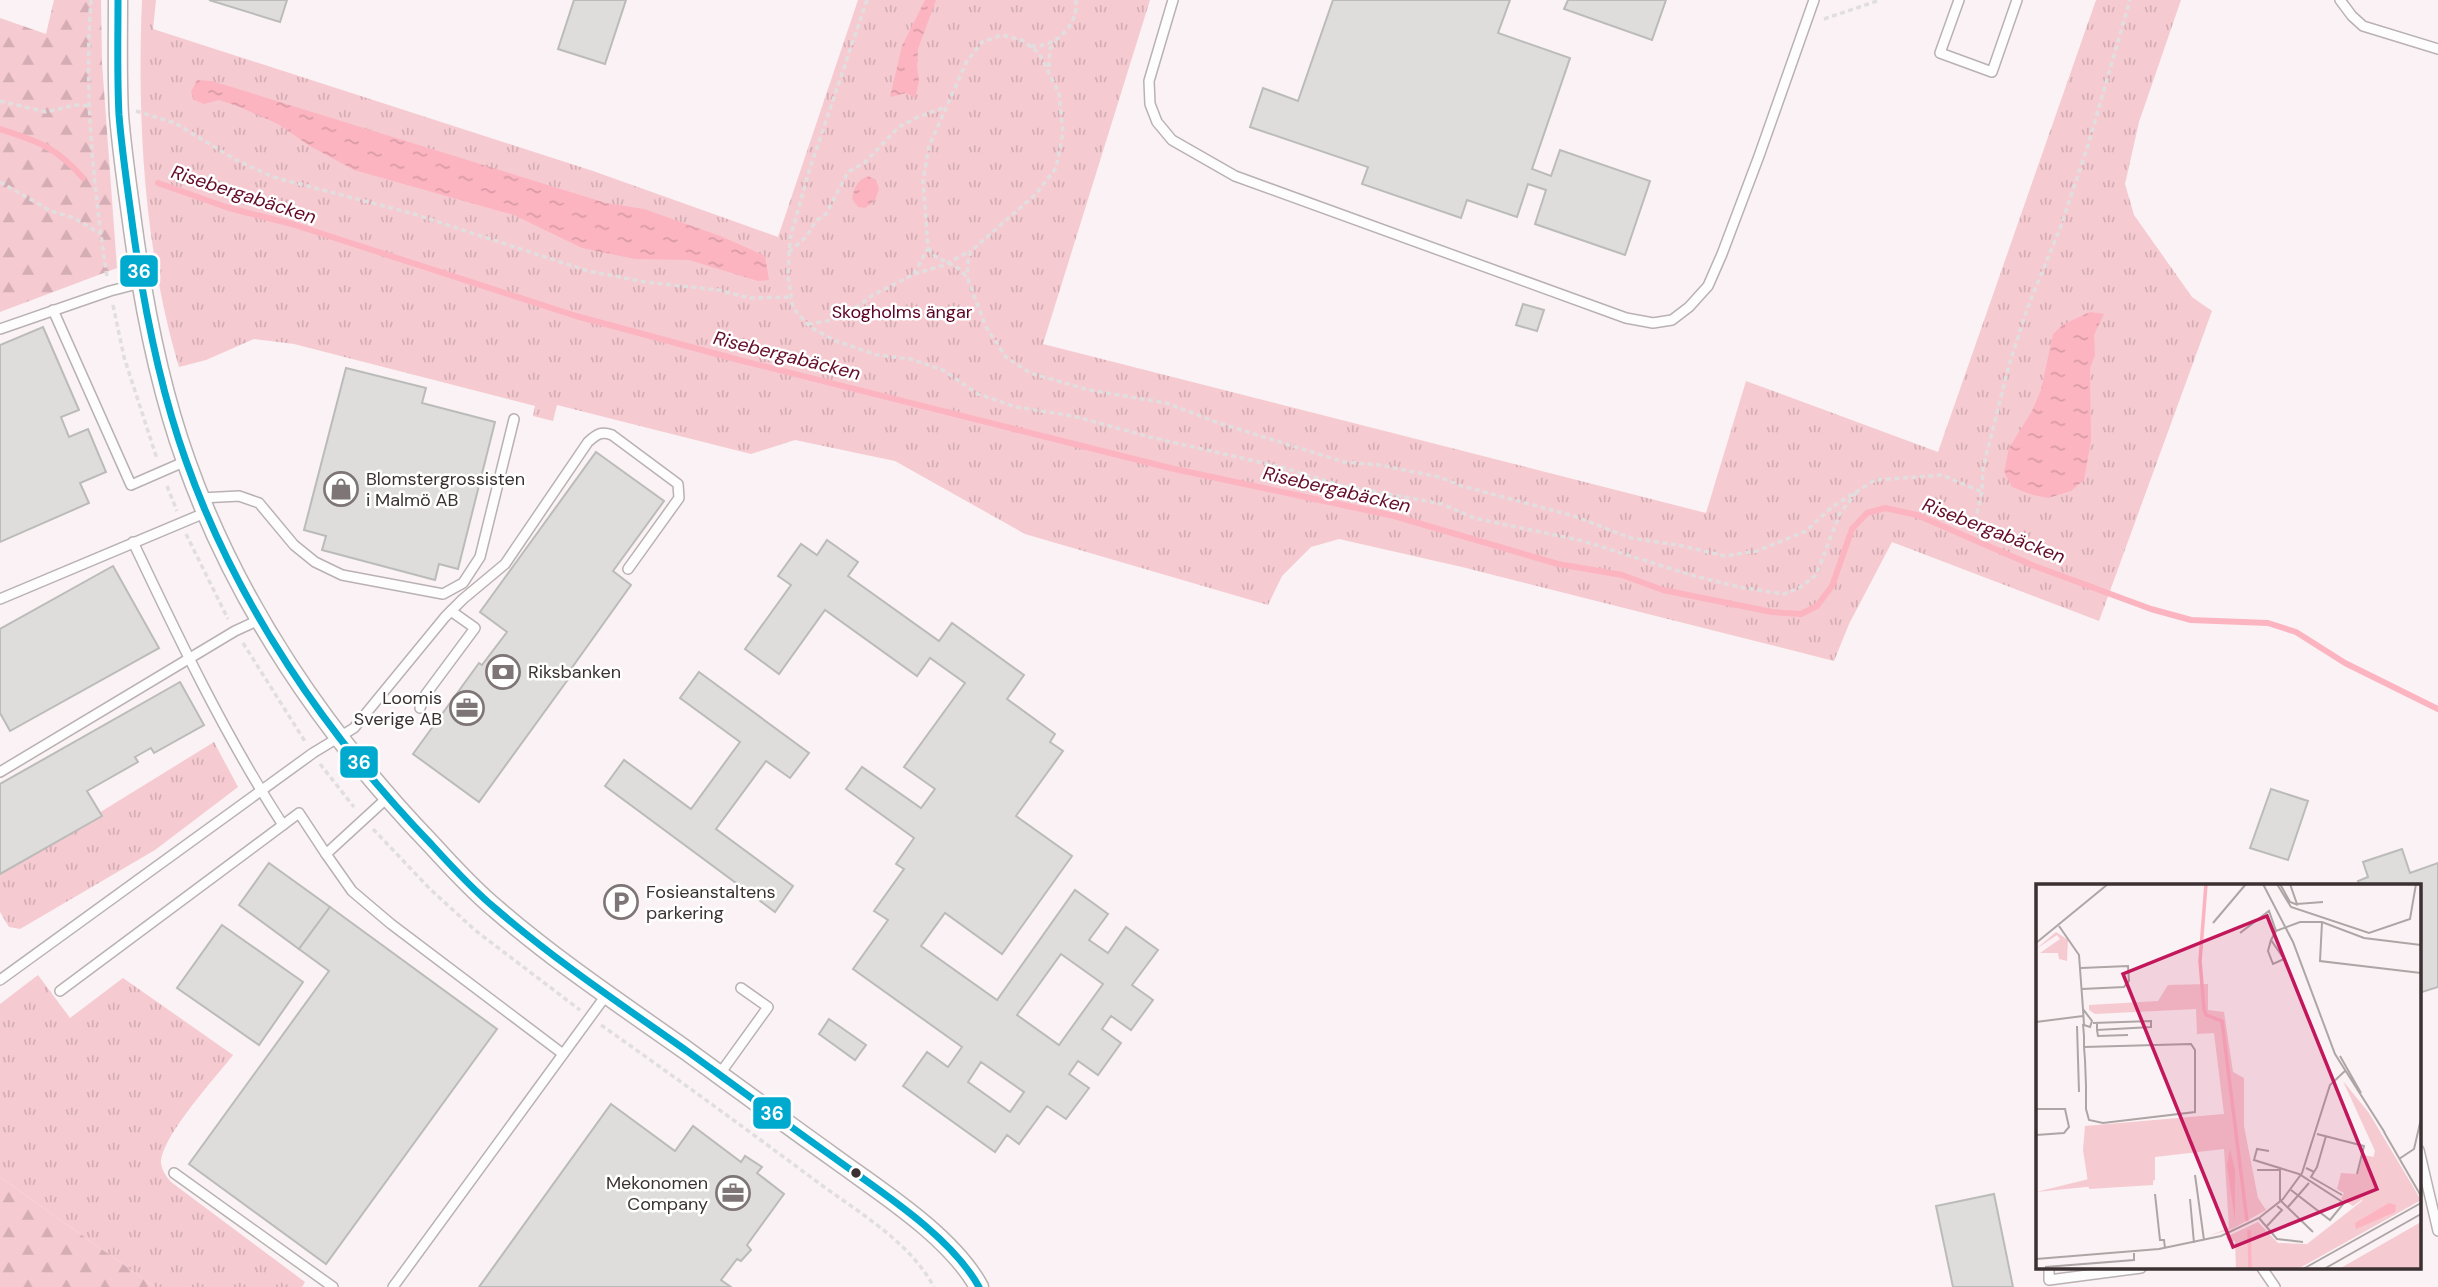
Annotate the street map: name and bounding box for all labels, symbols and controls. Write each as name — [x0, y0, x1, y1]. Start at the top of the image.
water label: Risebergabäcken — [168, 159, 320, 230]
line badge: 36 — [119, 254, 159, 288]
text: 36 — [127, 259, 151, 284]
park label: Skogholms ängar — [832, 300, 973, 324]
water label: Risebergabäcken — [711, 325, 863, 386]
water label: Risebergabäcken — [1261, 460, 1413, 519]
place label: Blomstergrossisten i Malmö AB — [366, 467, 525, 512]
shop icon: Blomstergrossisten i Malmö AB — [322, 470, 360, 508]
water label: Risebergabäcken — [1919, 492, 2069, 569]
bank icon: Riksbanken — [484, 653, 522, 691]
place label: Riksbanken — [528, 660, 621, 684]
place label: Loomis Sverige AB — [354, 686, 442, 731]
office icon: Loomis Sverige AB — [448, 689, 486, 727]
line badge: 36 — [339, 745, 379, 779]
text: 36 — [347, 750, 371, 775]
place label: Fosieanstaltens parkering — [646, 880, 776, 925]
parking icon: Fosieanstaltens parkering — [602, 883, 640, 921]
inset map — [2036, 884, 2420, 1270]
line badge: 36 — [752, 1096, 792, 1130]
text: 36 — [760, 1101, 784, 1126]
unlabelled marker — [849, 1166, 863, 1180]
place label: Mekonomen Company — [606, 1171, 708, 1216]
office icon: Mekonomen Company — [714, 1174, 752, 1212]

